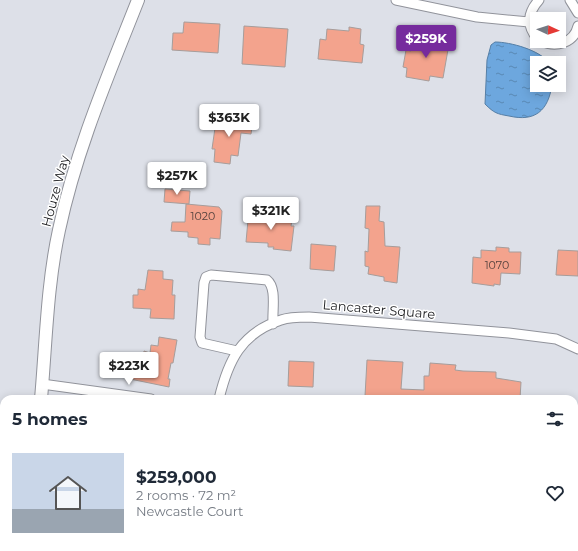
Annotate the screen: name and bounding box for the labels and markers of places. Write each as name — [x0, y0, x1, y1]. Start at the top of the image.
pin: $259K — [398, 25, 454, 59]
pin: $363K — [201, 104, 257, 138]
pin: $257K — [149, 162, 205, 196]
pin: $321K — [243, 197, 299, 231]
pin: $223K — [101, 352, 157, 386]

